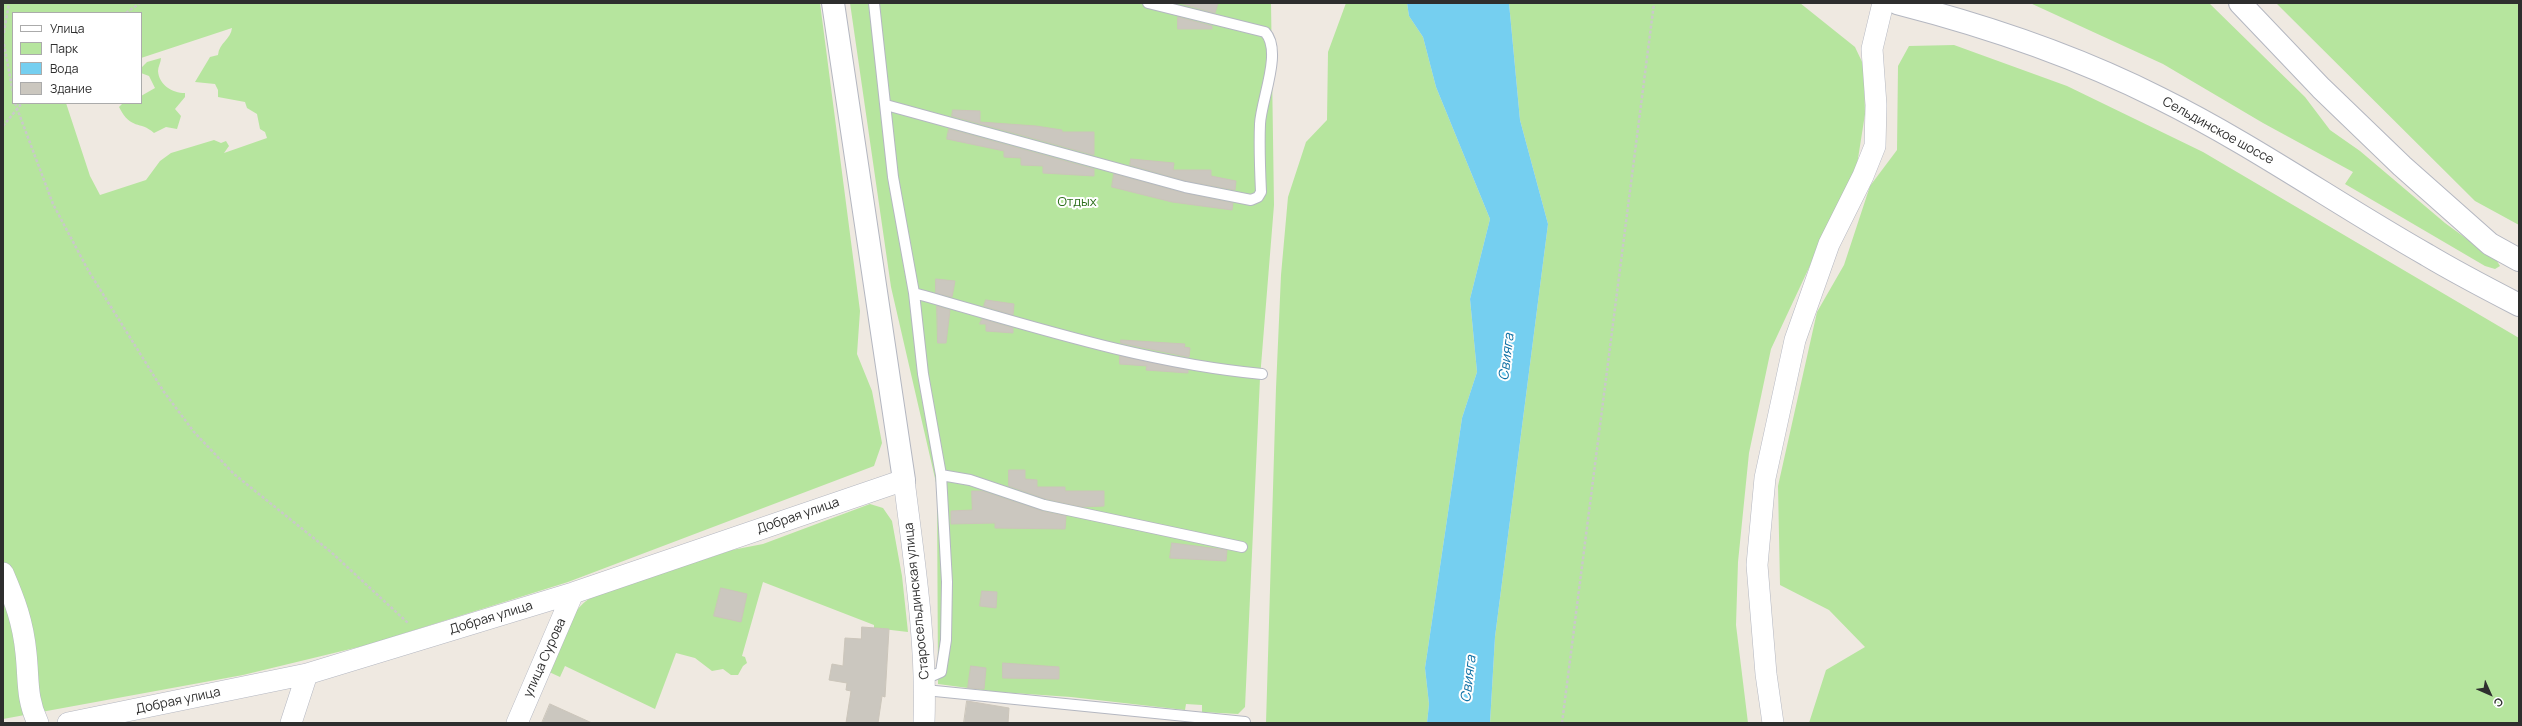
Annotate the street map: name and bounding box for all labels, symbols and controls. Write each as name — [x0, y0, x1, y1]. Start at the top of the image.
legend — [12, 12, 142, 104]
text: Улица — [50, 20, 84, 37]
text: Парк — [50, 40, 78, 57]
text: Вода — [50, 60, 78, 77]
text: Здание — [50, 80, 92, 97]
street label: Сельдинское шоссе — [2160, 94, 2276, 168]
park label: Отдых — [1057, 194, 1097, 210]
water label: Свияга — [1496, 333, 1518, 381]
street label: Добрая улица — [755, 495, 841, 537]
street label: Старосельдинская улица — [901, 522, 933, 680]
street label: Добрая улица — [447, 598, 535, 638]
street label: улица Сурова — [521, 616, 569, 700]
water label: Свияга — [1458, 655, 1480, 703]
north arrow — [2470, 674, 2510, 714]
street label: Добрая улица — [134, 684, 222, 718]
text: С — [2491, 695, 2507, 711]

